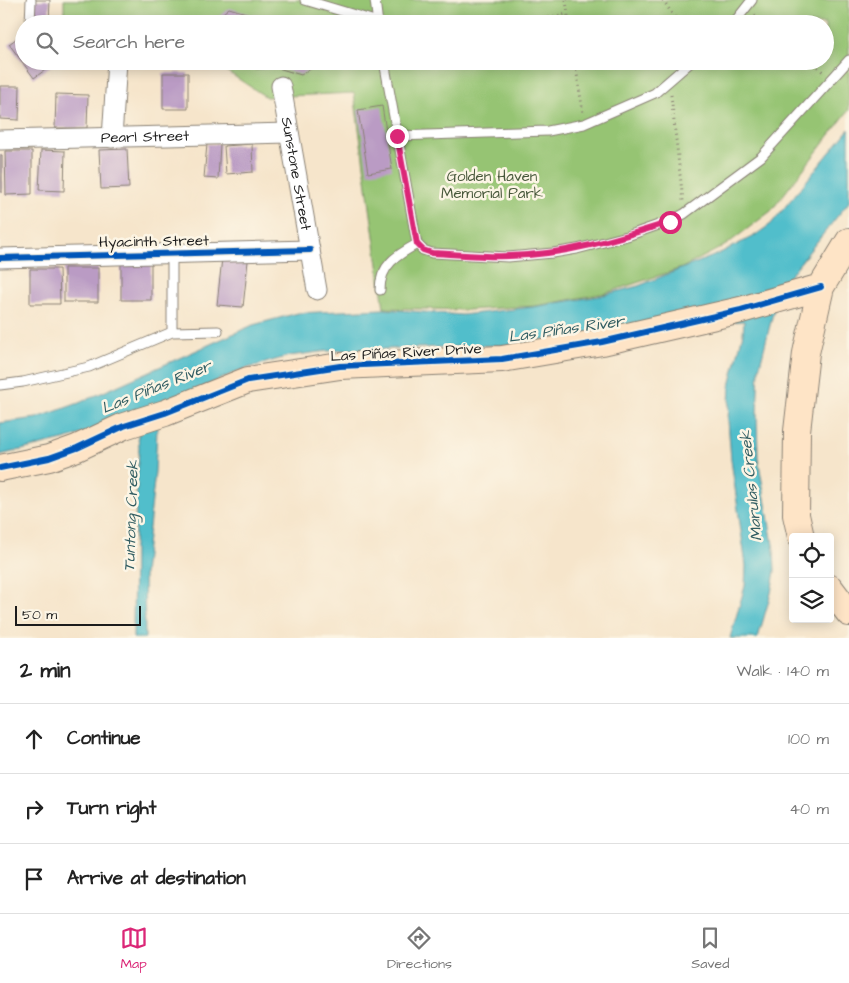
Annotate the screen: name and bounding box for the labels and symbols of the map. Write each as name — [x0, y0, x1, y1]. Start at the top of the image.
street label: Sunstone Street — [276, 115, 316, 232]
street label: Pearl Street — [101, 125, 189, 149]
route end — [386, 125, 409, 148]
park label: Golden Haven Memorial Park — [441, 166, 543, 204]
route start — [659, 211, 682, 234]
street label: Hyacinth Street — [99, 230, 209, 254]
water label: Las Piñas River — [507, 310, 627, 348]
street label: Las Piñas River Drive — [330, 338, 482, 367]
water label: Las Piñas River — [98, 354, 217, 419]
water label: Marulas Creek — [734, 429, 768, 542]
water label: Tuntong Creek — [118, 459, 145, 572]
scale bar — [15, 603, 141, 626]

